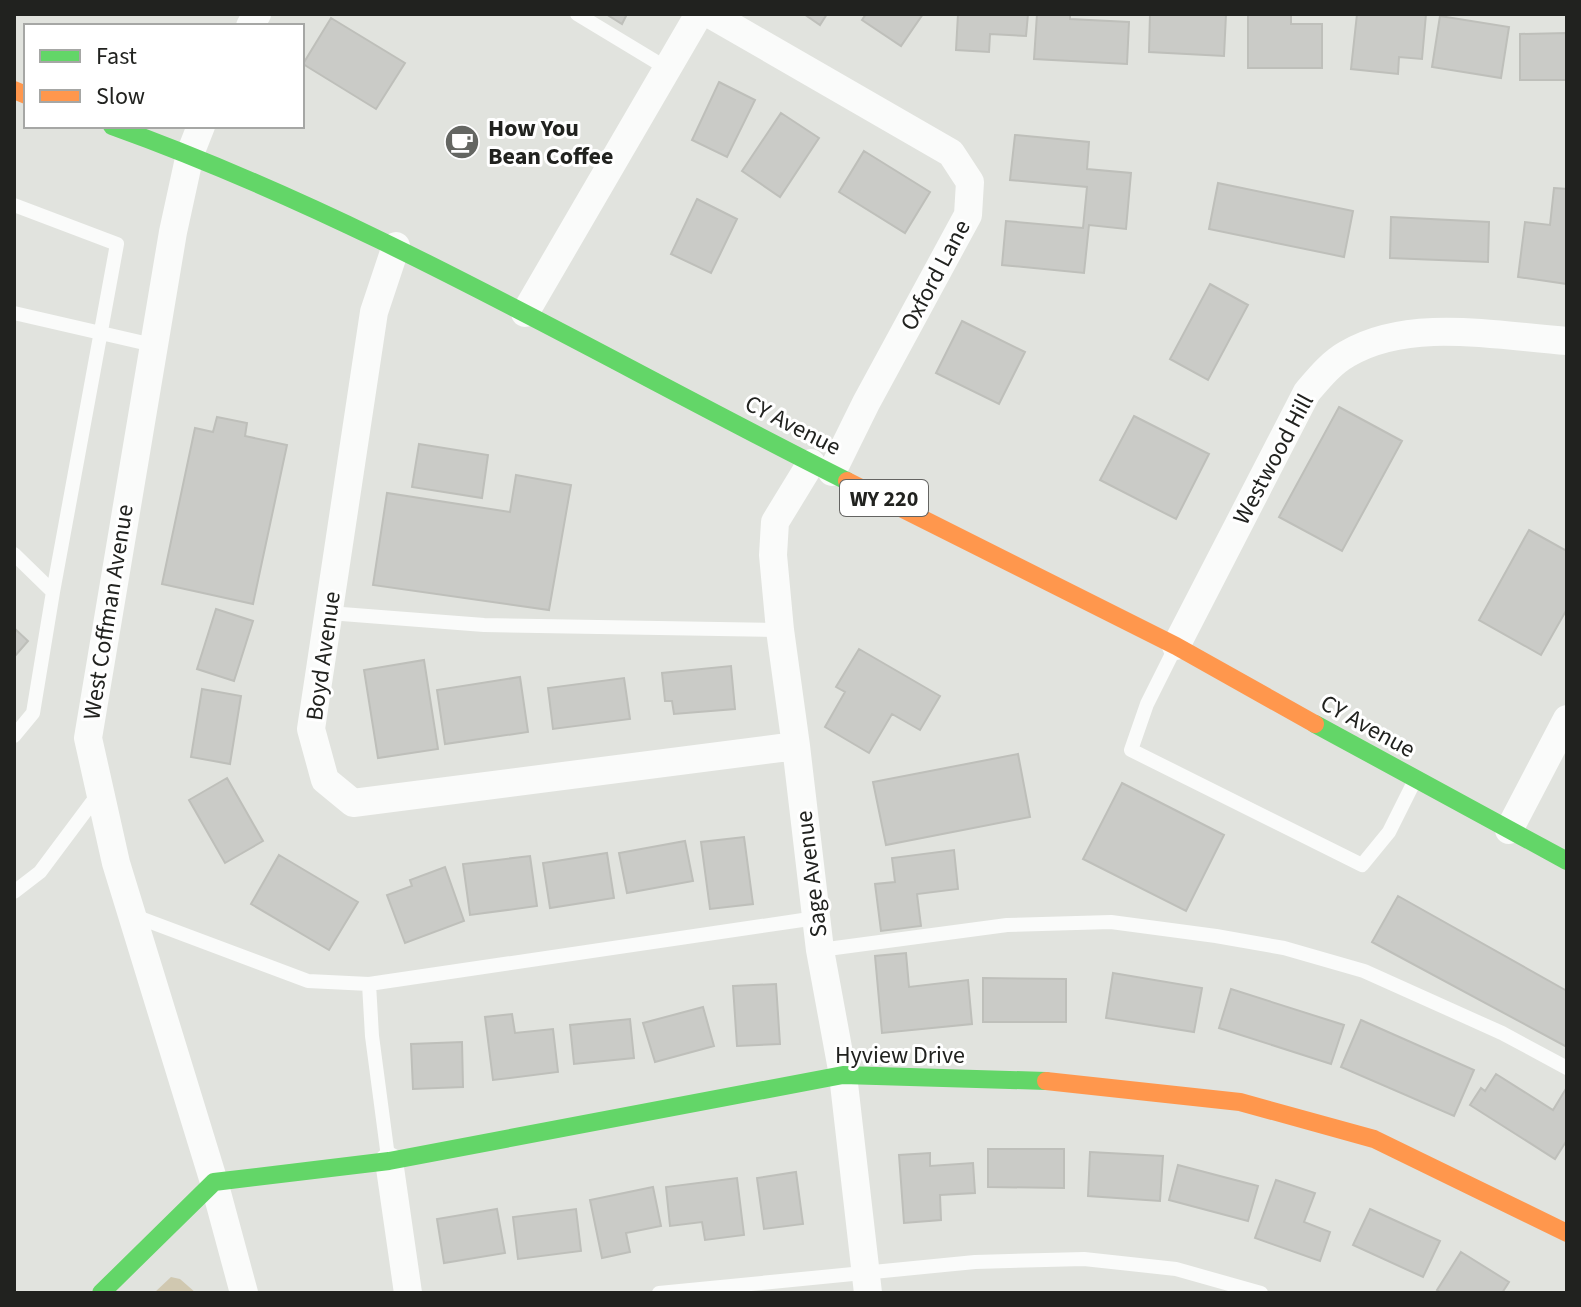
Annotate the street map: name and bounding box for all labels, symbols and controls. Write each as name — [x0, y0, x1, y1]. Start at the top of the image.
legend — [24, 24, 304, 128]
text: Fast — [96, 39, 137, 74]
text: Slow — [96, 79, 145, 114]
place label: How You Bean Coffee — [488, 111, 613, 174]
cafe icon: How You Bean Coffee — [443, 123, 481, 161]
street label: Oxford Lane — [892, 214, 979, 337]
street label: CY Avenue — [739, 386, 847, 465]
street label: Westwood Hill — [1224, 388, 1323, 531]
road number: WY 220 — [840, 480, 928, 516]
street label: West Coffman Avenue — [74, 502, 143, 722]
street label: Boyd Avenue — [297, 589, 350, 723]
street label: CY Avenue — [1314, 686, 1422, 767]
street label: Sage Avenue — [786, 809, 837, 939]
street label: Hyview Drive — [835, 1038, 965, 1073]

